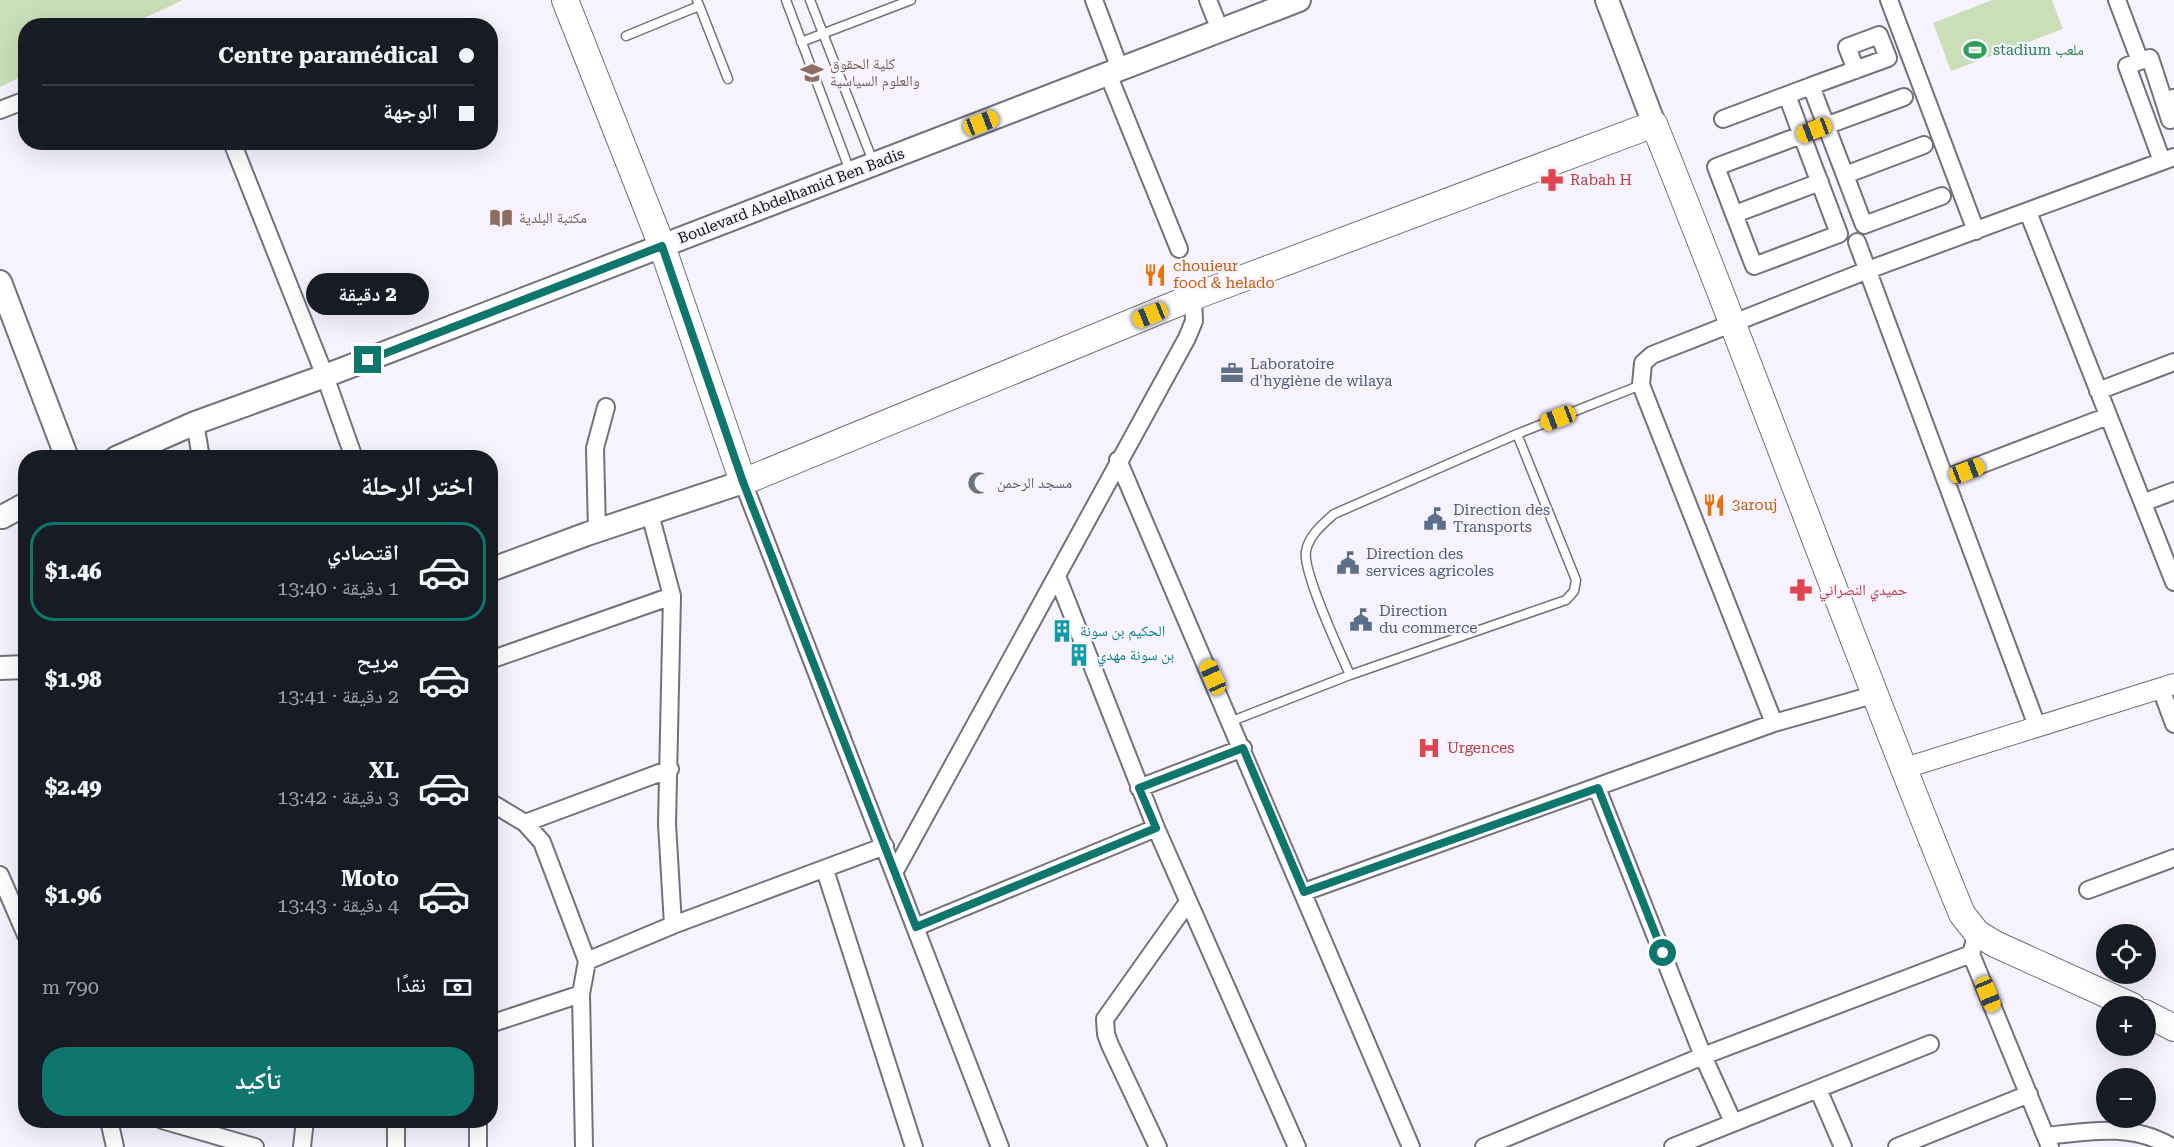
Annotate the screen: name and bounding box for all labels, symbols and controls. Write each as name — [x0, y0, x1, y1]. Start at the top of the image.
sports icon: stadium ملعب — [1962, 37, 1988, 63]
place label: stadium ملعب — [1993, 41, 2084, 59]
text: Centre paramédical — [218, 43, 438, 68]
place label: كلية الحقوق والعلوم السياسية — [830, 55, 920, 91]
school or university icon: كلية الحقوق والعلوم السياسية — [799, 60, 825, 86]
text: الوجهة — [383, 99, 438, 124]
car — [961, 108, 1001, 138]
car — [1794, 115, 1834, 145]
street label: Boulevard Abdelhamid Ben Badis — [675, 144, 907, 248]
pharmacy icon: Rabah H — [1539, 167, 1565, 193]
place label: Rabah H — [1570, 171, 1632, 189]
library icon: مكتبة البلدية — [488, 205, 514, 231]
place label: مكتبة البلدية — [519, 209, 587, 227]
place label: chouieur food & helado — [1173, 257, 1275, 292]
restaurant icon: chouieur food & helado — [1142, 262, 1168, 288]
callout: 2 دقيقة — [306, 273, 430, 315]
text: 2 دقيقة — [338, 282, 397, 306]
car — [1130, 300, 1170, 330]
route end — [354, 346, 381, 373]
place label: Laboratoire d'hygiène de wilaya — [1250, 355, 1392, 390]
office icon: Laboratoire d'hygiène de wilaya — [1219, 360, 1245, 386]
car — [1538, 403, 1578, 433]
car — [1947, 456, 1987, 486]
text: اختر الرحلة — [361, 470, 474, 502]
mosque icon: مسجد الرحمن — [966, 470, 992, 496]
place label: مسجد الرحمن — [997, 474, 1072, 493]
restaurant icon: 3arouj — [1701, 492, 1727, 518]
place label: 3arouj — [1732, 496, 1778, 514]
place label: Direction des Transports — [1453, 501, 1550, 536]
public building icon: Direction des Transports — [1422, 506, 1448, 532]
text: اقتصادي — [327, 540, 399, 565]
icon: car — [417, 545, 471, 599]
place label: Direction des services agricoles — [1366, 545, 1494, 580]
public building icon: Direction des services agricoles — [1335, 550, 1361, 576]
text: $1.46 — [45, 559, 102, 584]
text: 1 دقيقة · 13:40 — [277, 576, 399, 600]
pharmacy icon: حميدي النصراني — [1788, 577, 1814, 603]
place label: حميدي النصراني — [1819, 581, 1908, 602]
place label: Direction du commerce — [1379, 602, 1478, 637]
public building icon: Direction du commerce — [1348, 607, 1374, 633]
building icon: الحكيم بن سونة — [1049, 618, 1075, 644]
place label: الحكيم بن سونة — [1080, 622, 1165, 641]
building icon: بن سونة مهدي — [1066, 642, 1092, 668]
place label: بن سونة مهدي — [1097, 646, 1174, 667]
text: مريح — [356, 648, 399, 673]
icon: car — [417, 653, 471, 707]
car — [1197, 657, 1229, 697]
text: $1.98 — [45, 667, 102, 692]
text: 2 دقيقة · 13:41 — [277, 684, 399, 708]
hospital icon: Urgences — [1416, 735, 1442, 761]
place label: Urgences — [1447, 739, 1514, 757]
text: XL — [369, 758, 399, 783]
icon: car — [417, 761, 471, 815]
text: $2.49 — [45, 775, 102, 800]
text: 3 دقيقة · 13:42 — [277, 785, 399, 809]
text: Moto — [341, 866, 399, 891]
icon: car — [417, 869, 471, 923]
text: $1.96 — [45, 883, 102, 908]
text: 4 دقيقة · 13:43 — [277, 893, 399, 917]
map controls — [2096, 924, 2156, 1128]
button: locate — [2096, 924, 2156, 984]
route start — [1649, 939, 1676, 966]
icon: cash — [441, 971, 474, 1004]
text: نقدًا — [396, 972, 426, 997]
car — [1973, 974, 2003, 1014]
text: 790 m — [42, 975, 99, 999]
button: + — [2096, 996, 2156, 1056]
button: تأكيد — [42, 1047, 474, 1116]
button: − — [2096, 1068, 2156, 1128]

